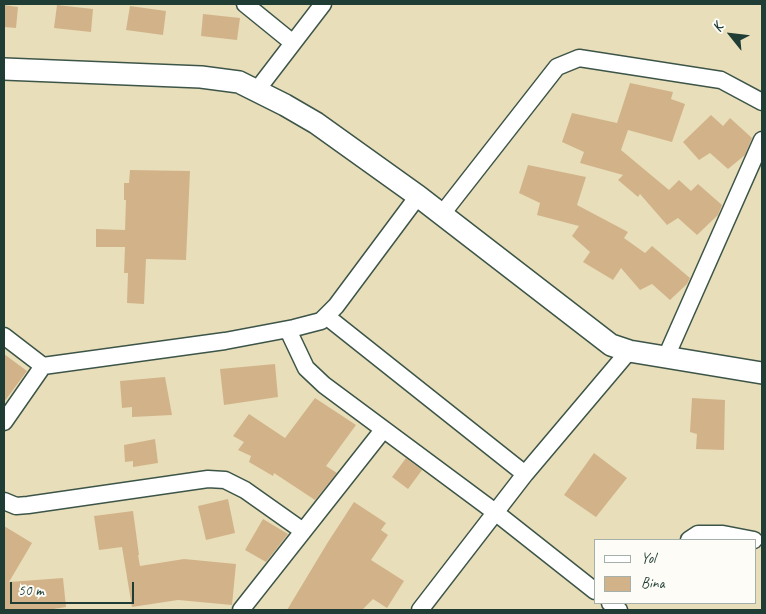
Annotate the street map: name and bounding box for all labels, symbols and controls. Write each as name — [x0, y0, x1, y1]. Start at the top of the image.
north arrow — [706, 10, 756, 60]
text: K — [708, 20, 727, 35]
legend — [594, 539, 756, 604]
text: Yol — [641, 549, 656, 568]
scale bar — [12, 572, 136, 604]
text: Bina — [641, 574, 665, 593]
text: 50 m — [18, 581, 44, 600]

